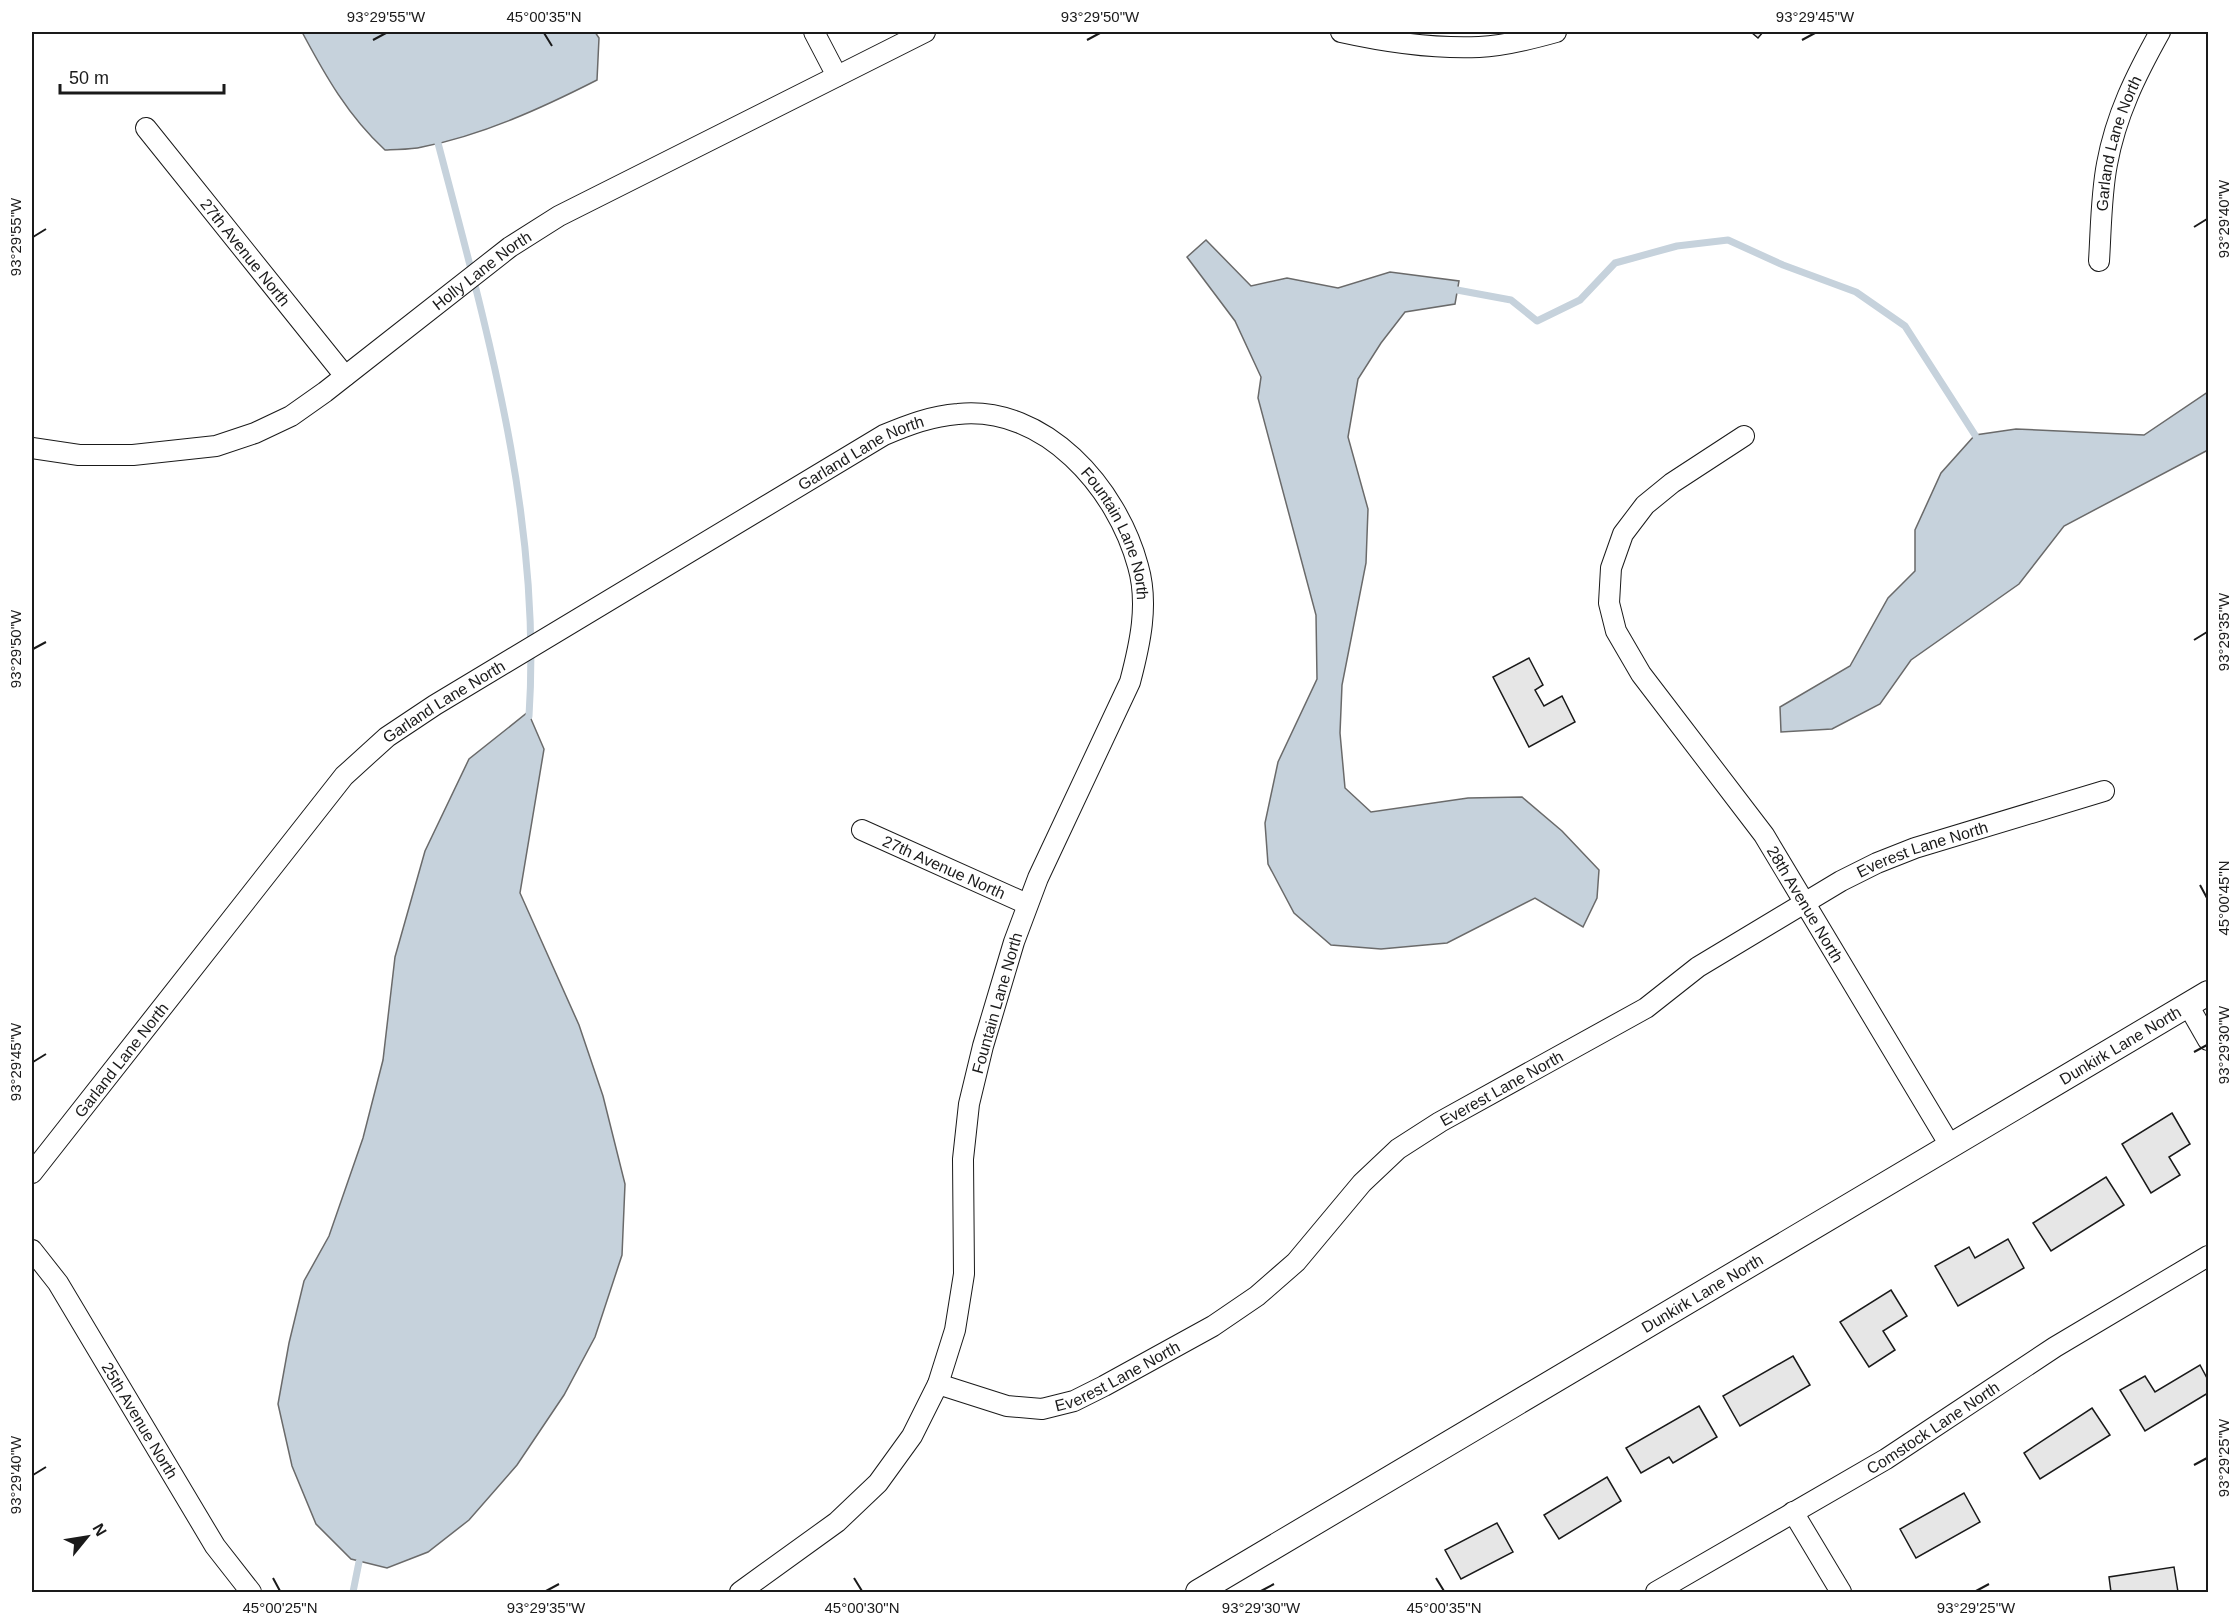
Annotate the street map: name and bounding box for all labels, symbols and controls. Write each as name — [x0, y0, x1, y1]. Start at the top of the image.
text: 93°29'55"W — [347, 8, 426, 25]
text: 45°00'35"N — [506, 8, 582, 25]
text: 93°29'50"W — [1061, 8, 1140, 25]
text: 93°29'45"W — [1776, 8, 1855, 25]
scale bar — [60, 57, 224, 95]
text: 50 m — [69, 68, 109, 88]
street label: Garland Lane North — [2093, 73, 2144, 212]
text: 93°29'40"W — [2215, 179, 2232, 258]
street label: 27th Avenue North — [197, 195, 294, 309]
text: 93°29'55"W — [7, 197, 24, 276]
street label: Holly Lane North — [429, 227, 534, 313]
street label: Garland Lane North — [795, 412, 926, 493]
street label: Fountain Lane North — [1078, 464, 1152, 600]
text: 93°29'35"W — [2215, 592, 2232, 671]
text: 93°29'50"W — [7, 609, 24, 688]
street label: Garland Lane North — [380, 657, 508, 746]
street label: Everest Lane North — [1854, 818, 1990, 880]
street label: 27th Avenue North — [880, 832, 1008, 902]
street label: 28th Avenue North — [1764, 843, 1847, 965]
text: 45°00'45"N — [2215, 860, 2232, 936]
street label: Fountain Lane North — [969, 931, 1025, 1075]
street label: Garland Lane North — [71, 999, 171, 1120]
street label: Dunkirk Lane North — [2056, 1003, 2184, 1088]
text: 93°29'30"W — [2215, 1005, 2232, 1084]
text: 93°29'45"W — [7, 1022, 24, 1101]
street label: Everest Lane North — [1437, 1047, 1566, 1129]
street label: Dunkirk Lane North — [1638, 1251, 1766, 1336]
street label: Everest Lane North — [1053, 1338, 1182, 1414]
street label: 25th Avenue North — [99, 1359, 181, 1482]
street label: Comstock Lane North — [1863, 1378, 2002, 1477]
text: 93°29'25"W — [2215, 1418, 2232, 1497]
text: 93°29'40"W — [7, 1435, 24, 1514]
north arrow — [57, 1507, 117, 1567]
text: N — [89, 1520, 110, 1539]
text: 45°00'25"N — [242, 1599, 318, 1616]
text: 93°29'35"W — [507, 1599, 586, 1616]
text: 45°00'30"N — [824, 1599, 900, 1616]
text: 93°29'30"W — [1222, 1599, 1301, 1616]
text: 45°00'35"N — [1406, 1599, 1482, 1616]
text: 93°29'25"W — [1937, 1599, 2016, 1616]

